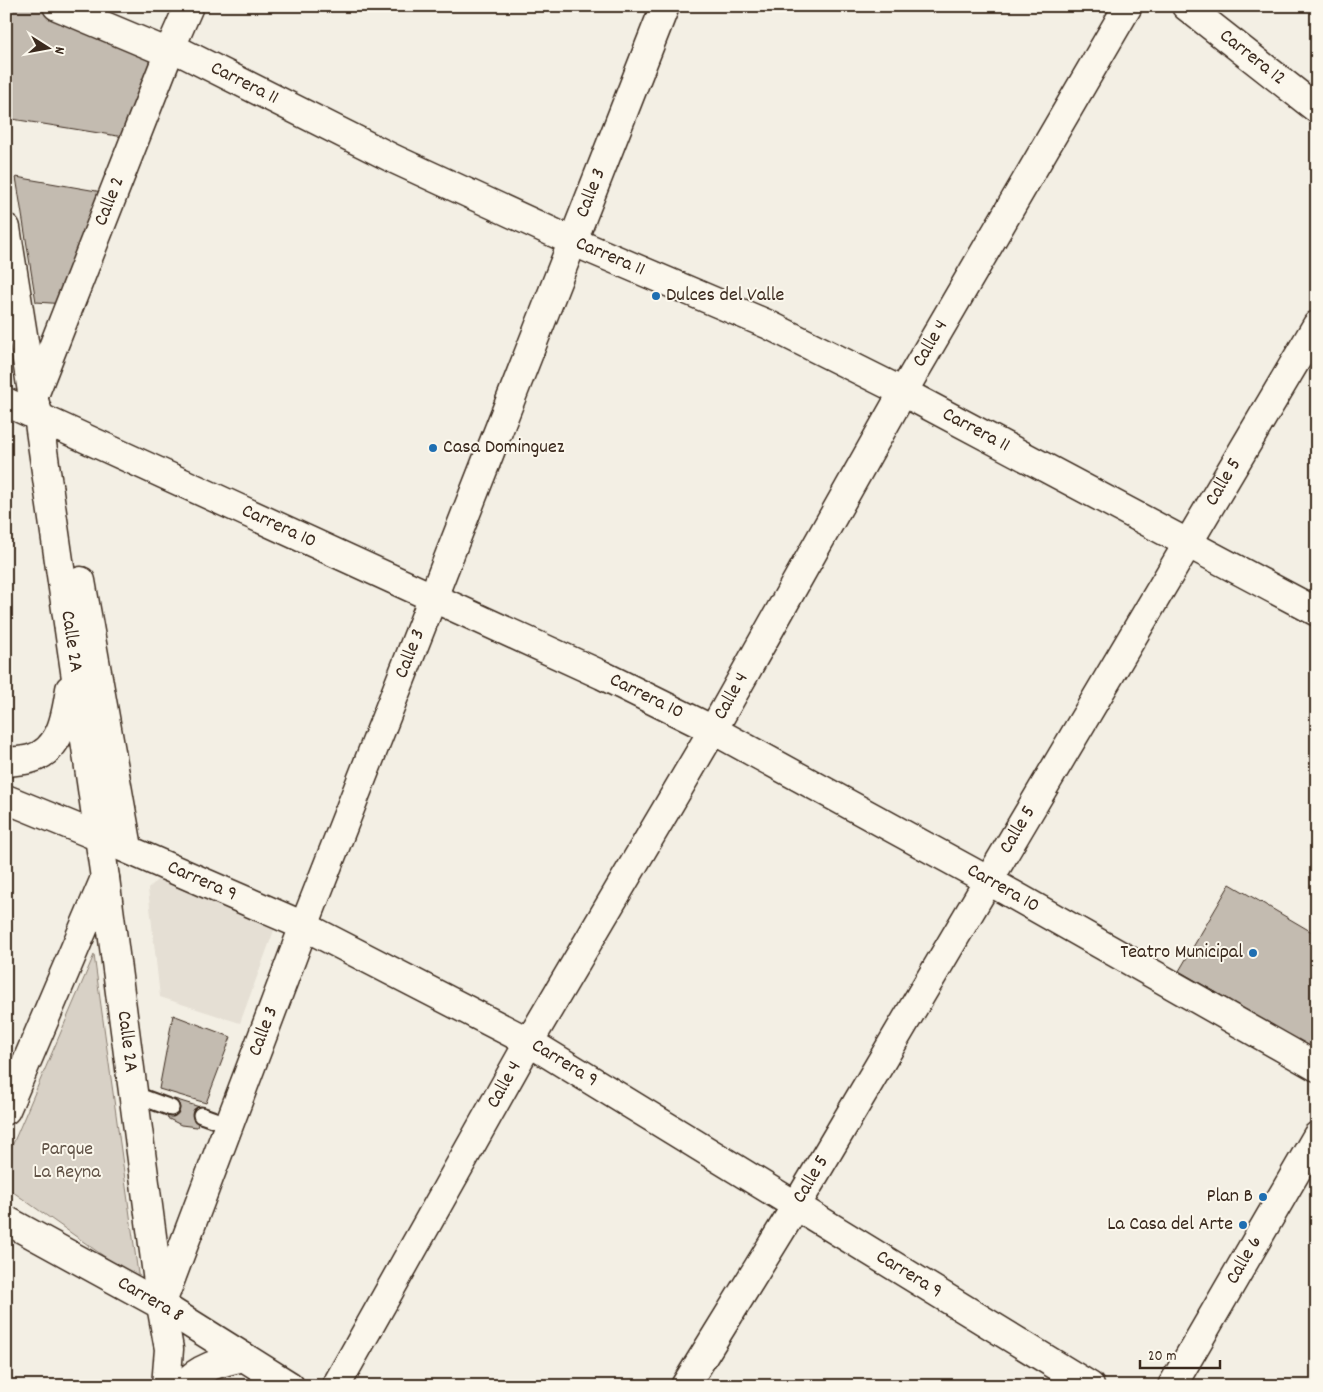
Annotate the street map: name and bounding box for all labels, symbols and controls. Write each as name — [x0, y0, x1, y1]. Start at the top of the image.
north arrow — [22, 22, 72, 72]
street label: Carrera 12 — [1213, 23, 1291, 93]
text: N — [48, 45, 69, 55]
street label: Carrera 11 — [205, 55, 283, 113]
street label: Calle 3 — [569, 164, 614, 222]
street label: Calle 2 — [88, 173, 133, 230]
street label: Carrera 11 — [571, 230, 649, 284]
place label: Dulces del Valle — [666, 282, 785, 310]
marker: Dulces del Valle — [650, 290, 662, 302]
street label: Calle 4 — [906, 315, 956, 373]
street label: Carrera 11 — [937, 401, 1015, 460]
place label: Casa Dominguez — [443, 434, 565, 462]
marker: Casa Dominguez — [427, 442, 439, 454]
street label: Calle 5 — [1199, 453, 1249, 512]
street label: Carrera 10 — [237, 498, 321, 556]
street label: Calle 2A — [52, 609, 89, 674]
street label: Calle 3 — [388, 625, 433, 683]
street label: Carrera 10 — [604, 667, 688, 727]
street label: Calle 4 — [707, 668, 756, 725]
street label: Calle 5 — [993, 801, 1043, 860]
street label: Carrera 9 — [162, 854, 241, 909]
street label: Carrera 10 — [961, 857, 1044, 921]
place label: Teatro Municipal — [1120, 939, 1243, 967]
marker: Teatro Municipal — [1247, 947, 1259, 959]
street label: Calle 3 — [242, 1003, 286, 1060]
street label: Calle 2A — [109, 1009, 144, 1074]
street label: Carrera 9 — [526, 1032, 603, 1095]
street label: Calle 4 — [480, 1056, 529, 1114]
park label: Parque La Reyna — [33, 1136, 101, 1187]
street label: Calle 5 — [786, 1150, 837, 1209]
place label: Plan B — [1206, 1183, 1253, 1211]
marker: Plan B — [1257, 1191, 1269, 1203]
place label: La Casa del Arte — [1107, 1211, 1233, 1239]
marker: La Casa del Arte — [1237, 1219, 1249, 1231]
street label: Calle 6 — [1220, 1231, 1270, 1290]
street label: Carrera 9 — [870, 1244, 947, 1306]
street label: Carrera 8 — [112, 1270, 188, 1330]
scale bar — [1140, 1337, 1220, 1369]
text: 20 m — [1148, 1346, 1176, 1368]

